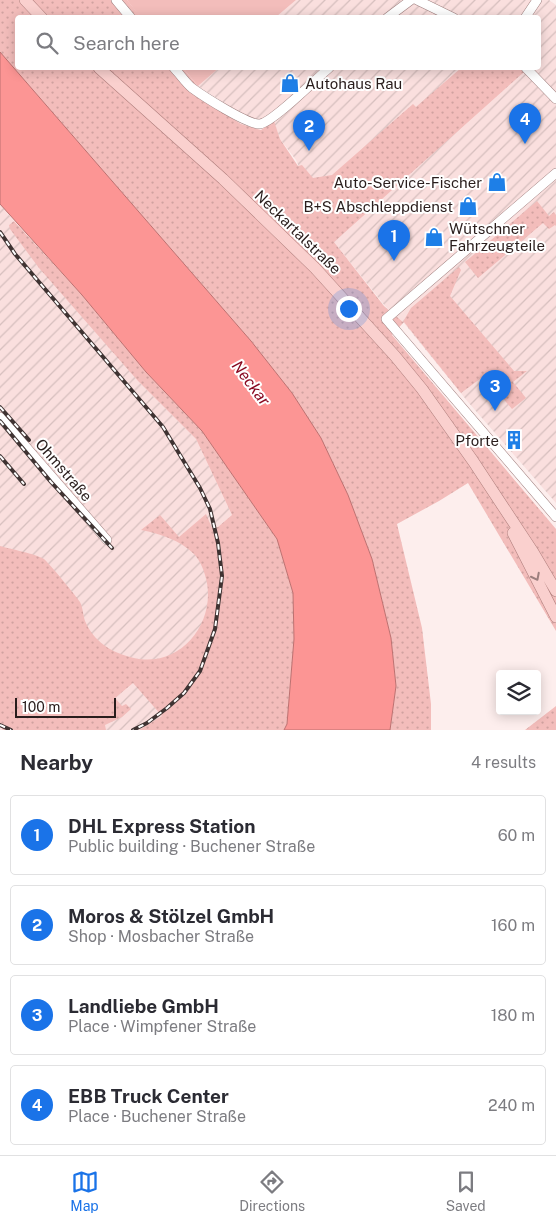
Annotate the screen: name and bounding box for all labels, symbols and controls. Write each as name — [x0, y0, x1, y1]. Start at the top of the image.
search box — [15, 15, 541, 70]
icon: search — [33, 29, 61, 57]
text: Search here — [73, 32, 180, 54]
shop icon: Autohaus Rau — [279, 72, 301, 94]
place label: Autohaus Rau — [305, 75, 402, 92]
pin: 4 — [509, 103, 541, 144]
pin: 2 — [293, 110, 325, 151]
shop icon: Auto-Service-Fischer — [486, 171, 508, 193]
place label: Auto-Service-Fischer — [334, 174, 482, 191]
street label: Neckartalstraße — [252, 187, 344, 277]
shop icon: B+S Abschleppdienst — [457, 195, 479, 217]
place label: B+S Abschleppdienst — [303, 198, 453, 215]
pin: 1 — [378, 220, 410, 261]
place label: Wütschner Fahrzeugteile — [449, 220, 545, 254]
shop icon: Wütschner Fahrzeugteile — [423, 226, 445, 248]
your location — [336, 296, 362, 322]
water label: Neckar — [228, 357, 275, 410]
pin: 3 — [479, 370, 511, 411]
building icon: Pforte — [503, 429, 525, 451]
place label: Pforte — [455, 432, 499, 449]
street label: Ohmstraße — [32, 435, 96, 505]
one-way arrow — [530, 572, 540, 581]
map controls — [496, 670, 541, 715]
button: layers — [496, 670, 541, 715]
scale bar — [15, 695, 116, 718]
text: 100 m — [22, 699, 60, 715]
text: Nearby — [20, 750, 93, 775]
text: 4 results — [471, 753, 536, 772]
text: DHL Express Station — [68, 815, 255, 837]
text: 1 — [34, 826, 40, 845]
text: 60 m — [498, 826, 535, 845]
text: Public building · Buchener Straße — [68, 837, 315, 856]
text: Moros & Stölzel GmbH — [68, 905, 274, 927]
text: 2 — [32, 916, 42, 935]
text: 160 m — [491, 916, 535, 935]
text: Shop · Mosbacher Straße — [68, 927, 254, 946]
text: Landliebe GmbH — [68, 995, 219, 1017]
text: 3 — [32, 1006, 42, 1025]
text: 180 m — [491, 1006, 535, 1025]
text: Place · Wimpfener Straße — [68, 1017, 256, 1036]
text: EBB Truck Center — [68, 1085, 229, 1107]
text: 4 — [32, 1096, 42, 1115]
text: 240 m — [488, 1096, 535, 1115]
text: Place · Buchener Straße — [68, 1107, 246, 1126]
tab: Map — [70, 1168, 99, 1214]
tab: Directions — [239, 1168, 305, 1214]
tab: Saved — [446, 1168, 486, 1214]

